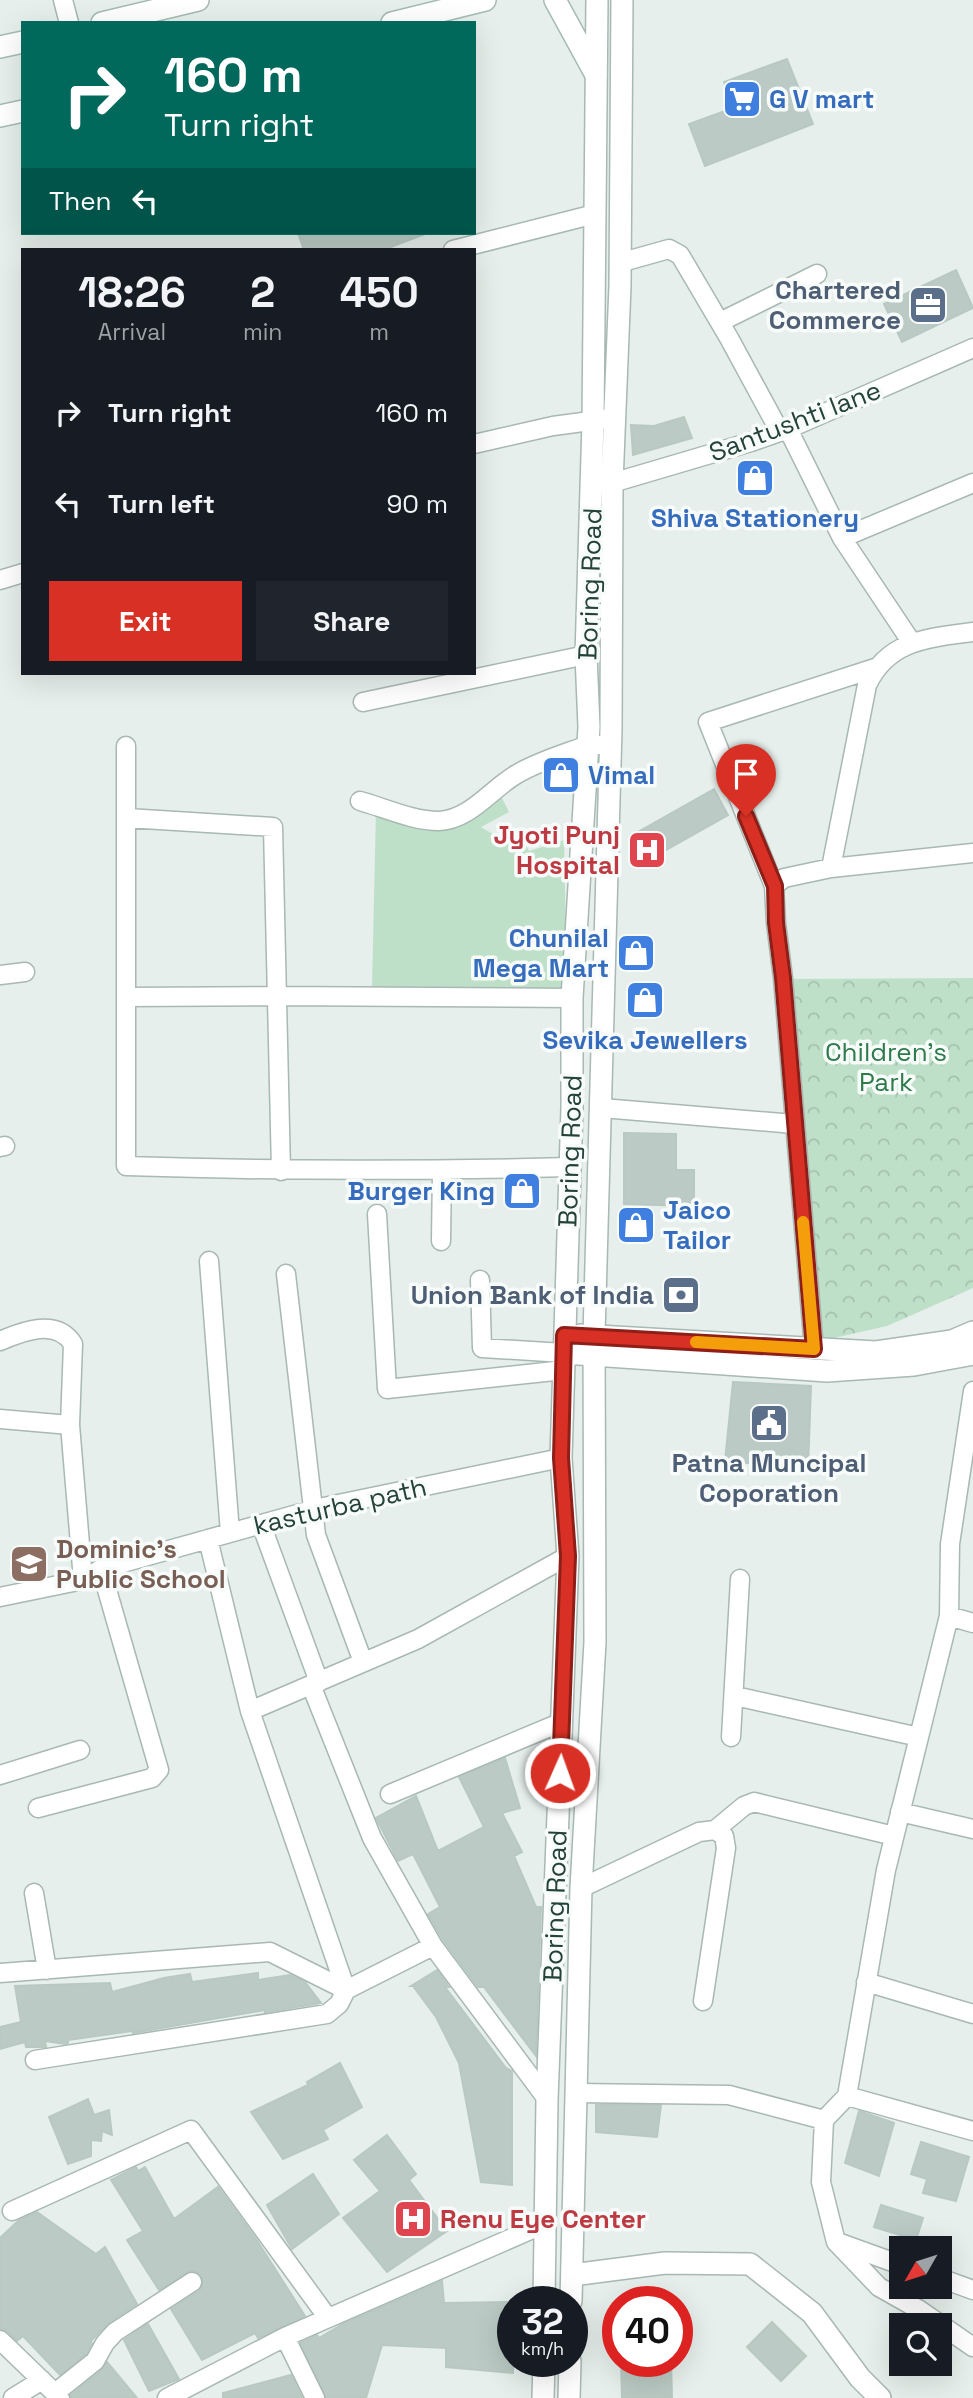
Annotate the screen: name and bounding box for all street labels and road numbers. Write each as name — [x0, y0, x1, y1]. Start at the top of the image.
street label: Santushti lane — [704, 373, 886, 469]
street label: Boring Road — [570, 507, 610, 661]
street label: Boring Road — [550, 1074, 590, 1228]
street label: kasturba path — [250, 1470, 430, 1542]
street label: Boring Road — [535, 1829, 575, 1983]

